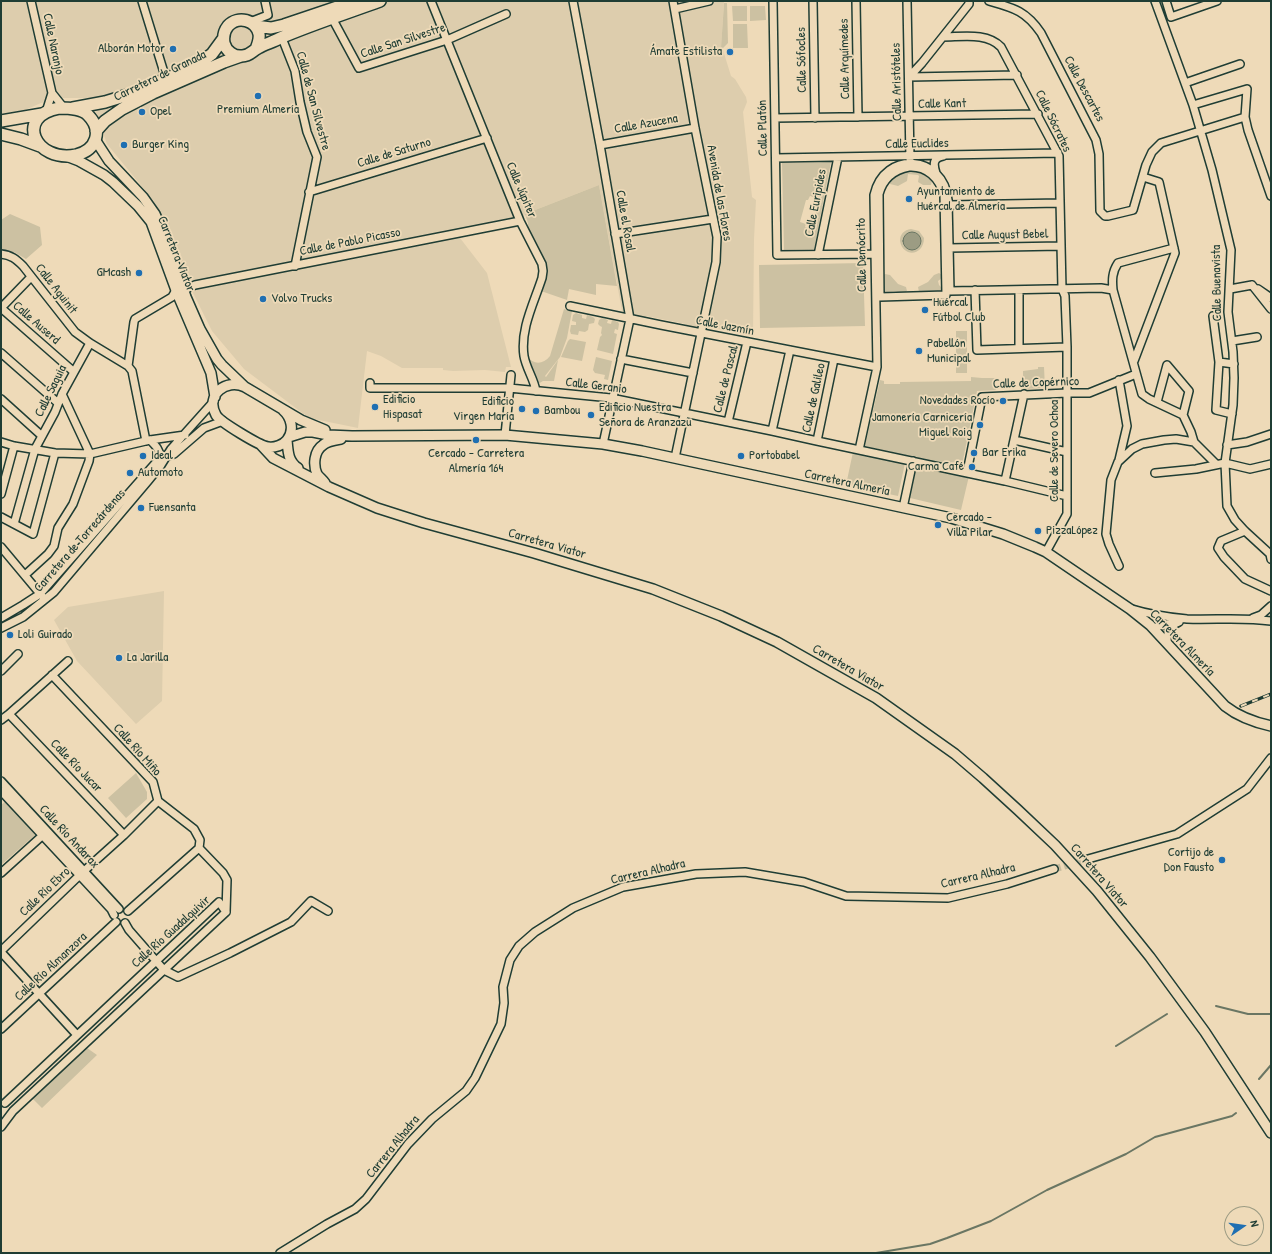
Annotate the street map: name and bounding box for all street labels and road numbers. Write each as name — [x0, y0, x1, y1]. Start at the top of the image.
street label: Calle Naranjo — [39, 12, 67, 76]
street label: Calle Arquímedes — [836, 19, 854, 99]
street label: Calle San Silvestre — [359, 20, 447, 62]
street label: Calle Sófocles — [794, 27, 810, 93]
street label: Calle Aristóteles — [889, 43, 905, 121]
street label: Carretera de Granada — [111, 47, 209, 105]
street label: Calle de San Silvestre — [292, 50, 334, 152]
street label: Calle Descartes — [1060, 53, 1108, 125]
street label: Calle Sócrates — [1031, 87, 1075, 155]
street label: Calle Kant — [918, 96, 966, 112]
street label: Calle Platón — [755, 100, 771, 156]
street label: Calle Azucena — [613, 111, 679, 137]
street label: Calle de Saturno — [355, 134, 433, 172]
street label: Calle Euclides — [885, 136, 949, 152]
street label: Avenida de las Flores — [703, 144, 735, 242]
street label: Calle Júpiter — [502, 160, 540, 220]
street label: Calle Euripides — [802, 168, 830, 238]
street label: Calle el Rosal — [612, 189, 638, 253]
street label: Carretera Viator — [154, 214, 198, 294]
street label: Calle Demócrito — [854, 218, 870, 292]
street label: Calle de Pablo Picasso — [298, 225, 402, 259]
street label: Calle August Bebel — [962, 226, 1048, 244]
street label: Calle Buenavista — [1209, 245, 1225, 321]
street label: Calle Aguinit — [32, 261, 80, 317]
street label: Calle Auserd — [9, 298, 63, 348]
street label: Calle Jazmín — [695, 313, 755, 339]
street label: Calle de Pascal — [710, 344, 742, 414]
street label: Calle Saguia — [32, 362, 70, 420]
street label: Calle de Galileo — [799, 362, 829, 434]
street label: Calle de Copérnico — [993, 374, 1079, 392]
street label: Calle Geranio — [565, 375, 627, 397]
street label: Calle de Severo Ochoa — [1047, 400, 1063, 502]
street label: Carretera Almería — [803, 466, 891, 500]
street label: Carretera de Torrecárdenas — [31, 486, 129, 596]
street label: Carretera Viator — [506, 525, 588, 563]
street label: Carretera Almería — [1146, 606, 1218, 680]
street label: Carretera Viator — [809, 641, 887, 695]
street label: Calle Río Miño — [110, 721, 164, 779]
street label: Calle Río Jucar — [47, 736, 105, 796]
street label: Calle Río Andarax — [36, 802, 102, 872]
street label: Carretera Viator — [1067, 841, 1131, 911]
street label: Carrera Alhadra — [609, 856, 687, 888]
street label: Carrera Alhadra — [939, 860, 1017, 892]
street label: Calle Río Ebro — [16, 864, 74, 920]
street label: Calle Río Guadalquivir — [128, 893, 214, 971]
street label: Calle Río Almanzora — [11, 929, 91, 1005]
street label: Carrera Alhadra — [363, 1113, 423, 1181]

